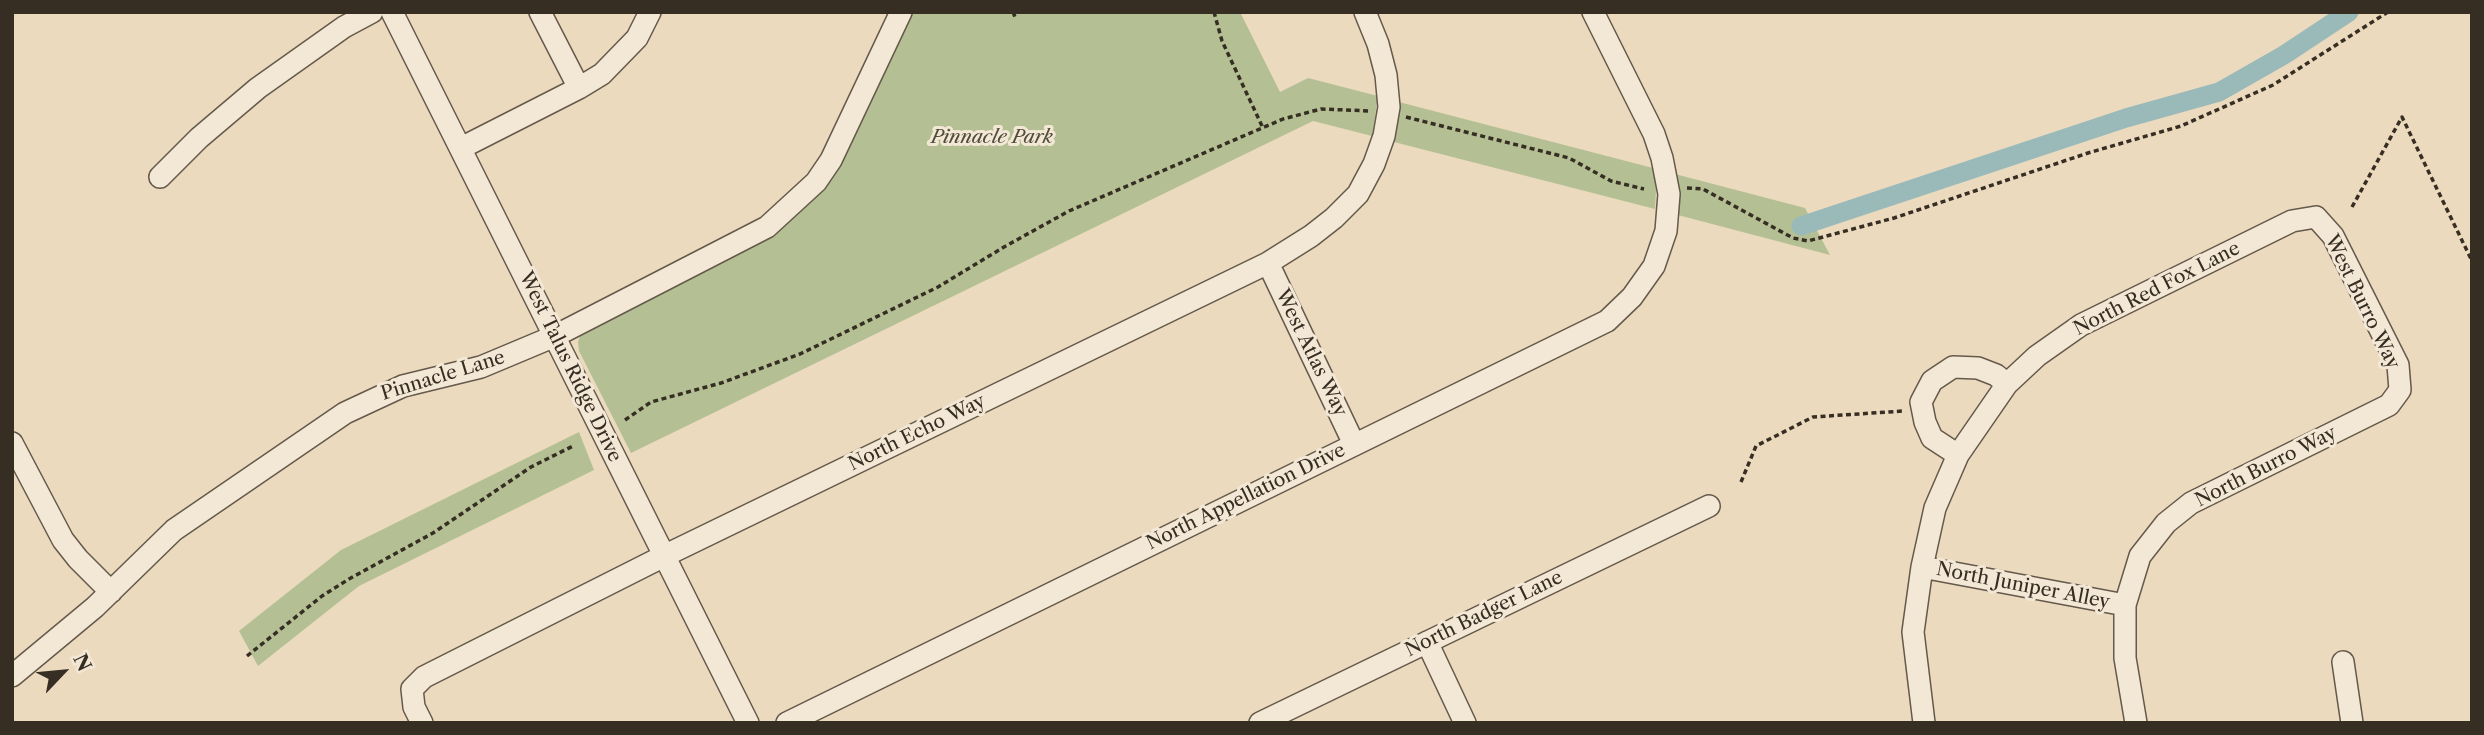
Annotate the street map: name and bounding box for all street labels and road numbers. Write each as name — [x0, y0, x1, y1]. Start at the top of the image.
street label: West Burro Way — [2320, 231, 2404, 373]
street label: North Red Fox Lane — [2070, 237, 2244, 341]
street label: West Talus Ridge Drive — [514, 268, 626, 466]
street label: West Atlas Way — [1270, 286, 1352, 420]
street label: Pinnacle Lane — [378, 346, 508, 406]
street label: North Echo Way — [845, 390, 989, 476]
street label: North Burro Way — [2192, 422, 2340, 512]
street label: North Appellation Drive — [1143, 439, 1349, 555]
street label: North Juniper Alley — [1934, 558, 2112, 614]
street label: North Badger Lane — [1402, 566, 1566, 662]

